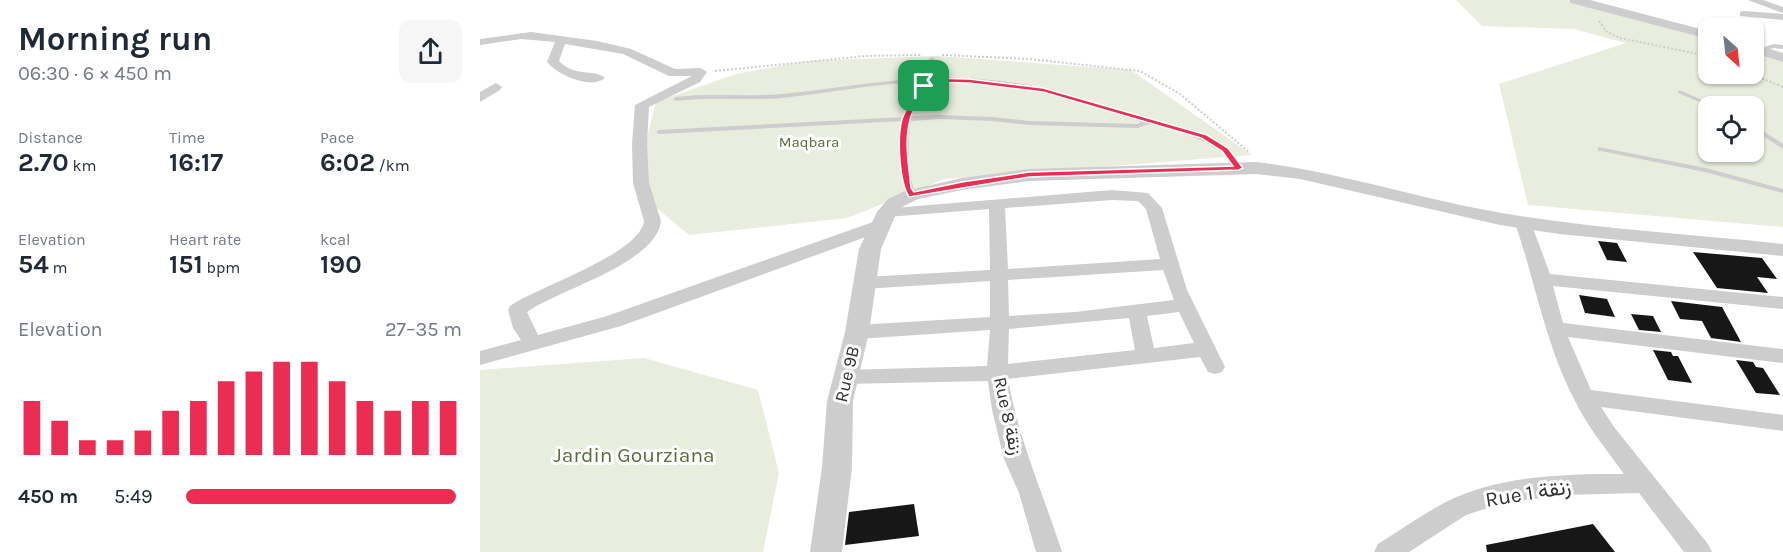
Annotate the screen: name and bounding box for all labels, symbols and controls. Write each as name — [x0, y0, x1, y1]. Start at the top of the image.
north arrow — [1698, 18, 1764, 84]
map controls — [1698, 18, 1764, 162]
text: Morning run — [18, 20, 212, 58]
button: share — [399, 20, 462, 83]
pin — [898, 60, 949, 111]
text: 06:30 · 6 × 450 m — [18, 62, 172, 85]
icon: arrive — [907, 69, 940, 102]
button: locate — [1698, 96, 1764, 162]
text: Distance — [18, 128, 83, 147]
text: Time — [169, 128, 205, 147]
text: Pace — [320, 128, 354, 147]
park label: Maqbara — [779, 133, 839, 151]
text: 2.70 — [18, 147, 69, 178]
text: 16:17 — [169, 147, 223, 178]
text: 6:02 — [320, 147, 375, 178]
text: km — [69, 156, 97, 175]
text: /km — [375, 156, 410, 175]
text: Elevation — [18, 230, 86, 249]
text: Heart rate — [169, 230, 241, 249]
text: kcal — [320, 230, 351, 249]
text: 54 — [18, 249, 49, 280]
text: 151 — [169, 249, 203, 280]
text: 190 — [320, 249, 362, 280]
text: m — [49, 258, 67, 277]
text: bpm — [203, 258, 240, 277]
text: Elevation — [18, 318, 103, 341]
text: 27–35 m — [385, 318, 462, 341]
street label: Rue 9B — [830, 344, 864, 404]
street label: Rue 8 زنقة — [989, 375, 1027, 457]
park label: Jardin Gourziana — [553, 443, 715, 467]
street label: Rue 1 زنقة — [1483, 474, 1573, 513]
text: 450 m — [18, 485, 78, 508]
text: 5:49 — [114, 485, 153, 508]

